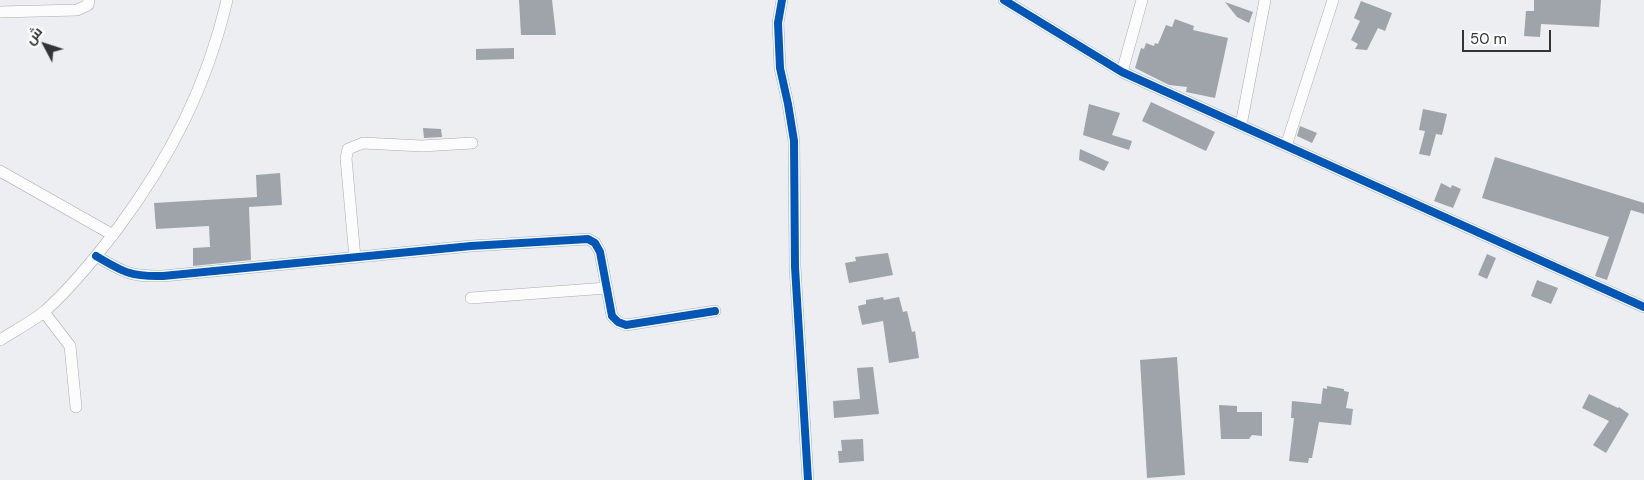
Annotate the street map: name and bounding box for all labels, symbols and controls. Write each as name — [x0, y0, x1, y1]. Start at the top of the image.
north arrow — [20, 20, 70, 70]
scale bar — [1464, 20, 1553, 52]
text: ش — [21, 23, 46, 48]
text: 50 m — [1470, 29, 1507, 49]

